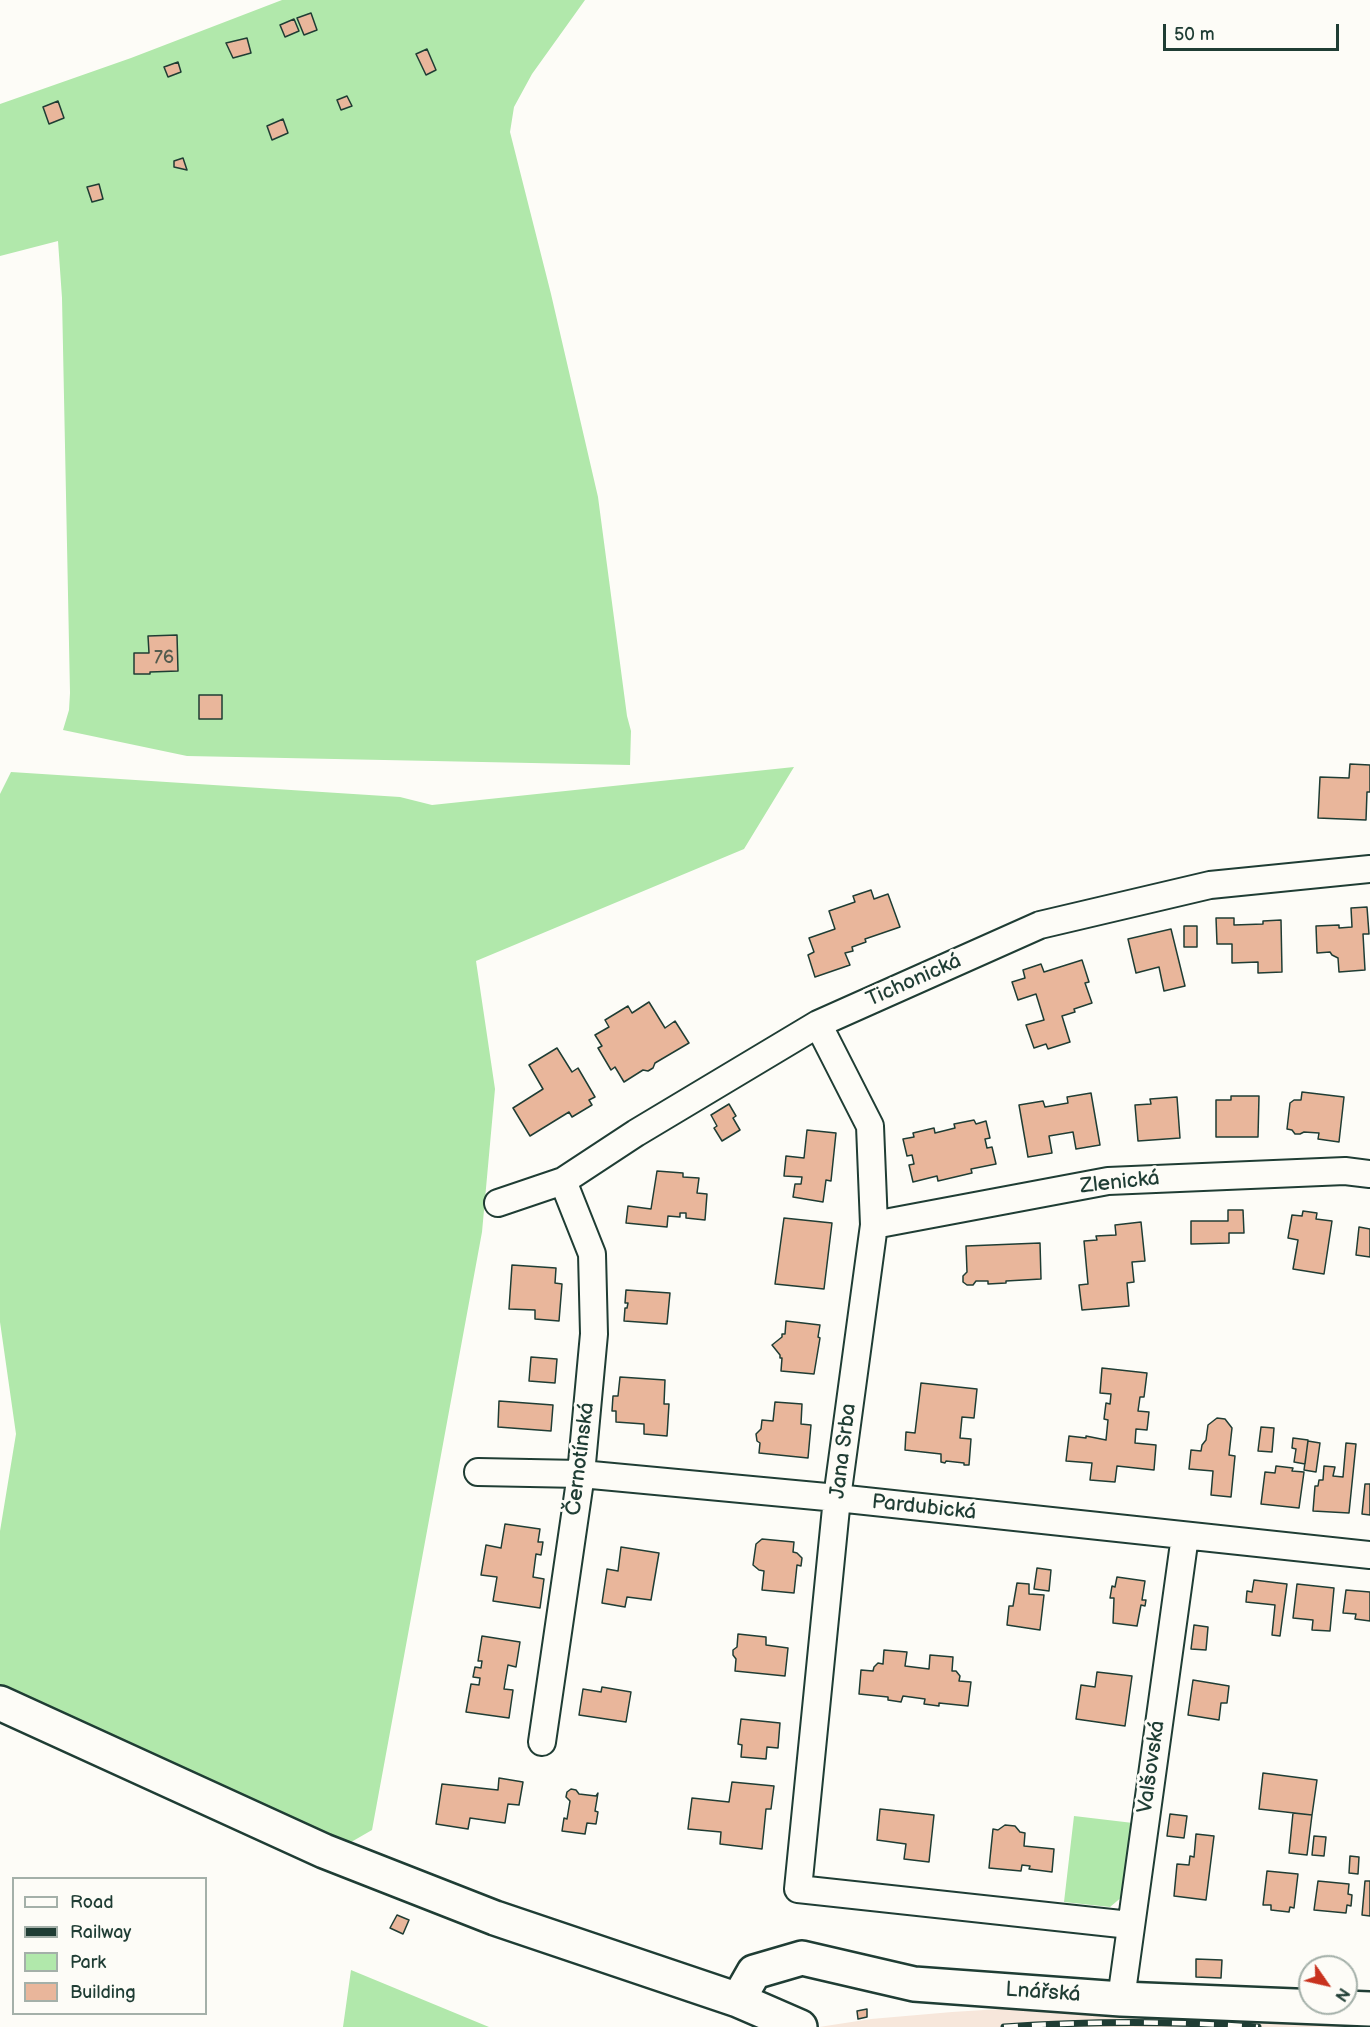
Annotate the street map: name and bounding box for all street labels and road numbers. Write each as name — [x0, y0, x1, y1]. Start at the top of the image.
street label: Tichonická — [863, 949, 965, 1013]
street label: Zlenická — [1079, 1166, 1161, 1200]
street label: Černotínská — [562, 1401, 600, 1517]
street label: Jana Srba — [826, 1402, 862, 1500]
street label: Pardubická — [871, 1490, 977, 1526]
street label: Valšovská — [1133, 1719, 1171, 1815]
street label: Lnářská — [1005, 1978, 1081, 2008]

